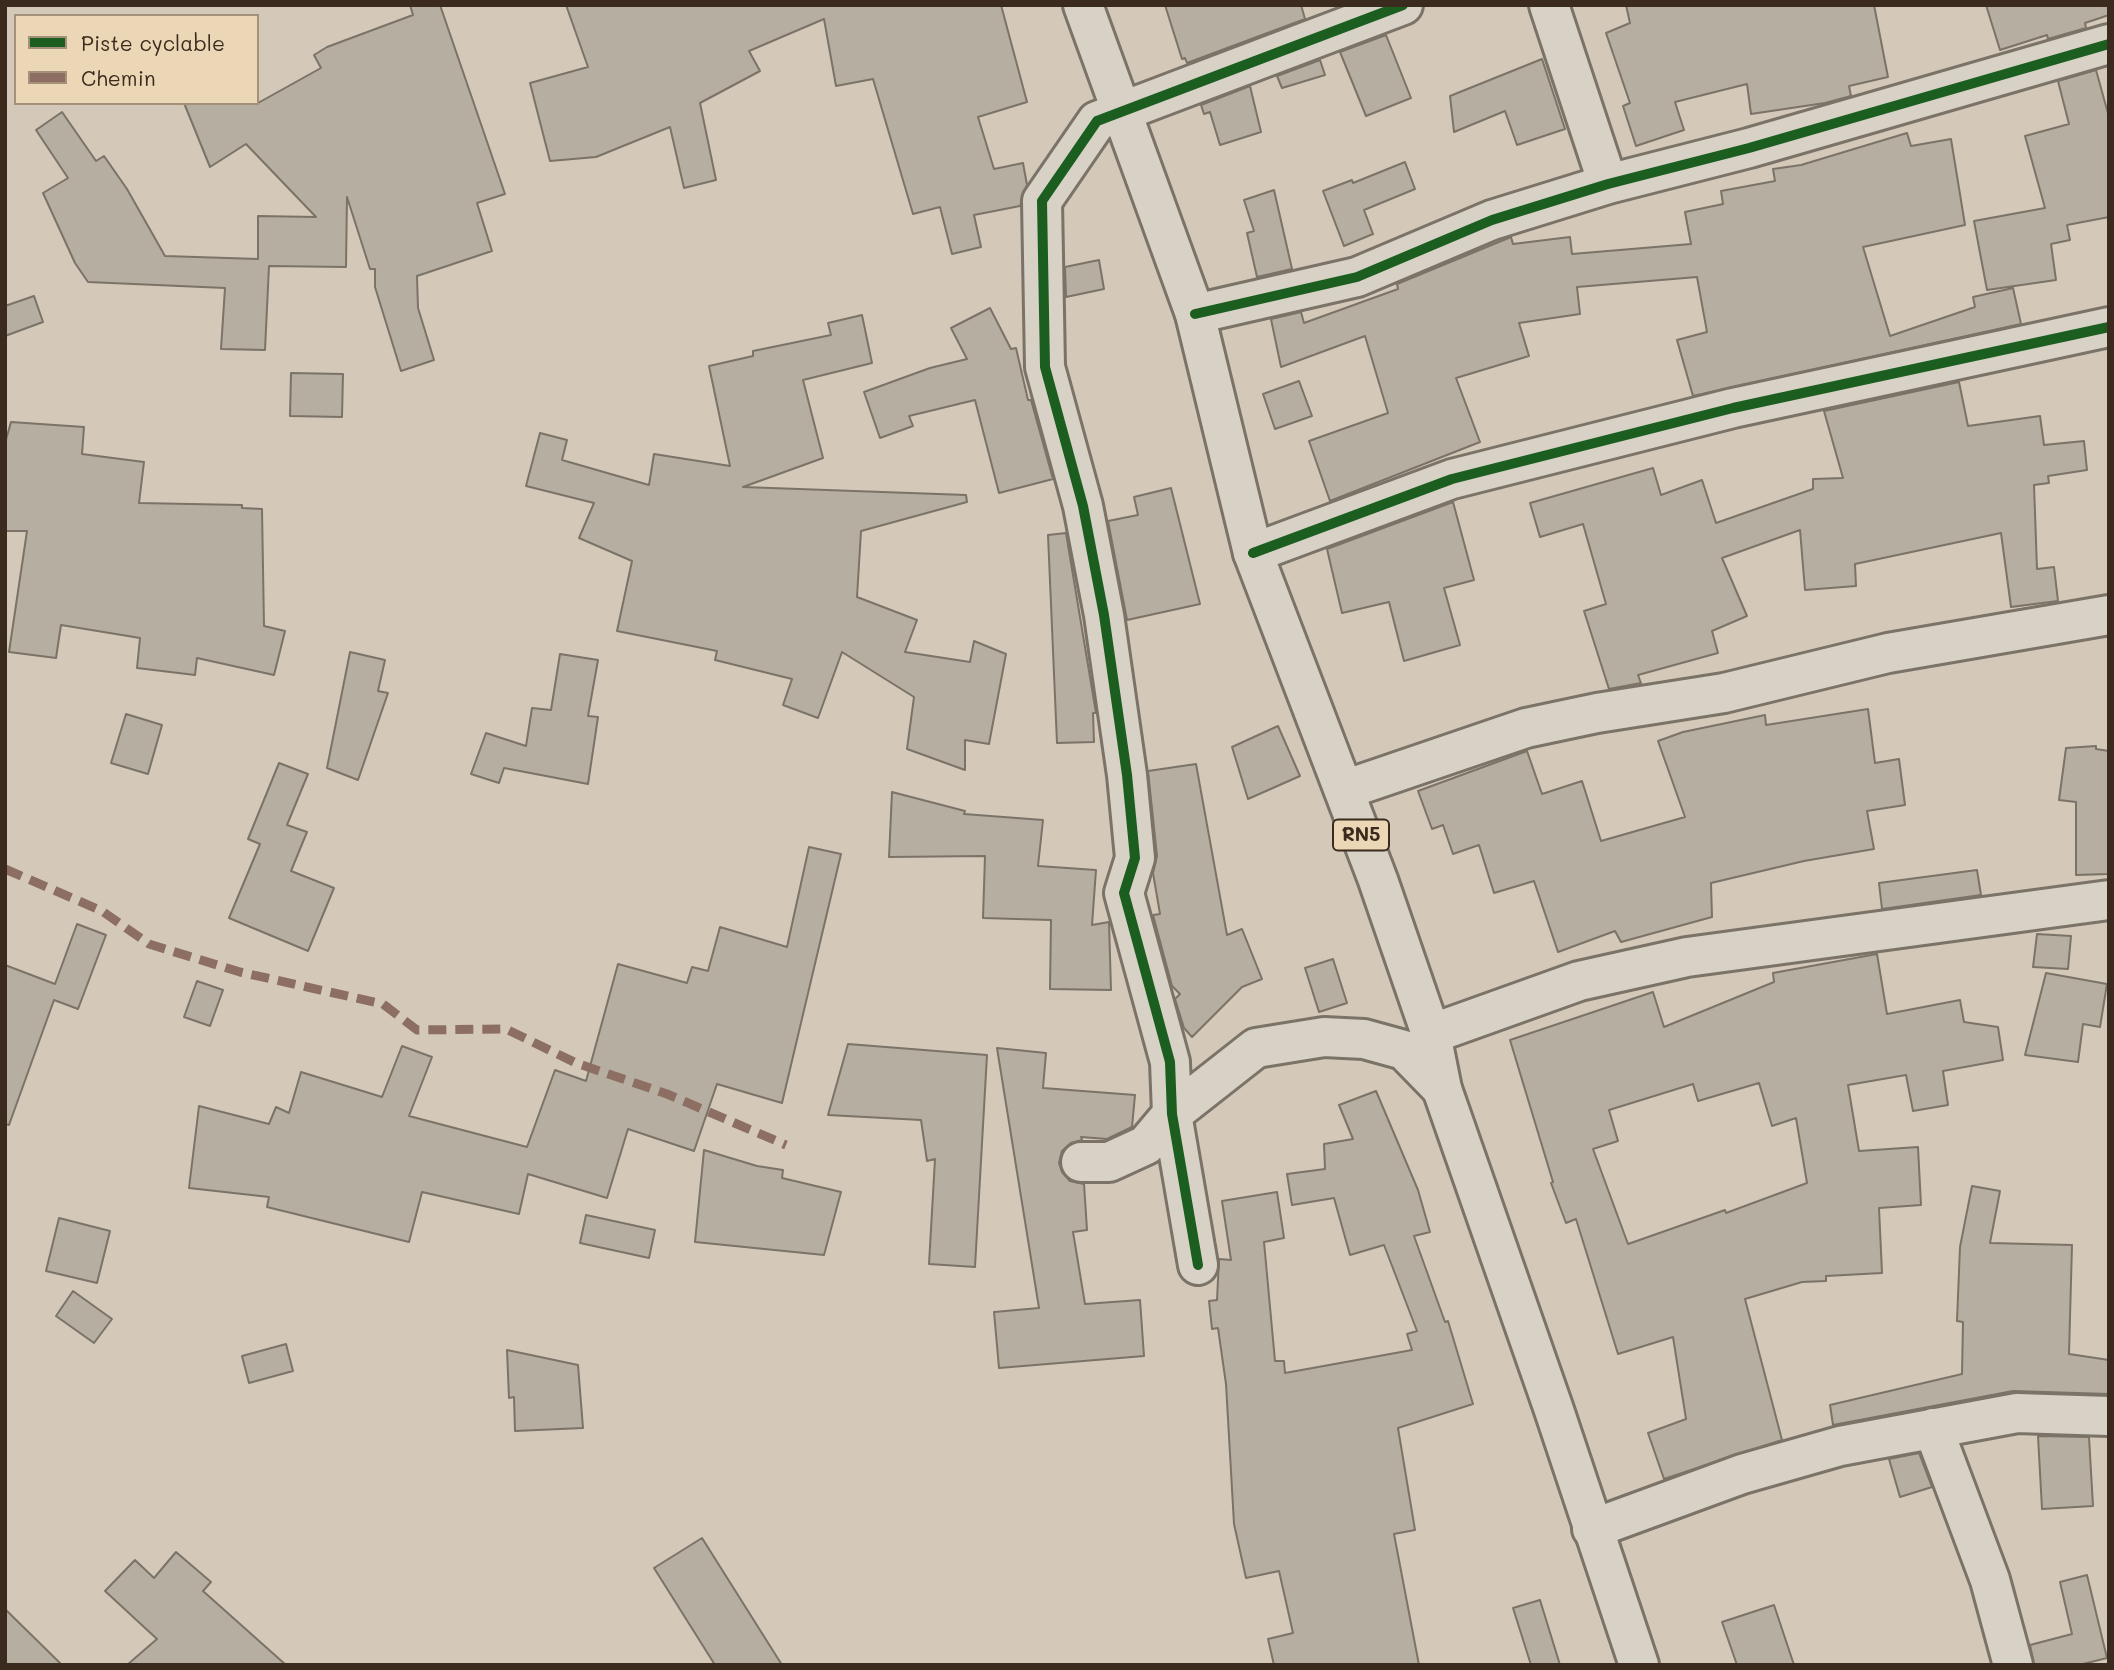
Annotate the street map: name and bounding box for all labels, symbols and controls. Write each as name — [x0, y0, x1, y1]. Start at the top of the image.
legend — [14, 14, 259, 105]
text: Piste cyclable — [81, 29, 225, 56]
text: Chemin — [81, 64, 156, 91]
road number: RN5 — [1333, 820, 1389, 850]

